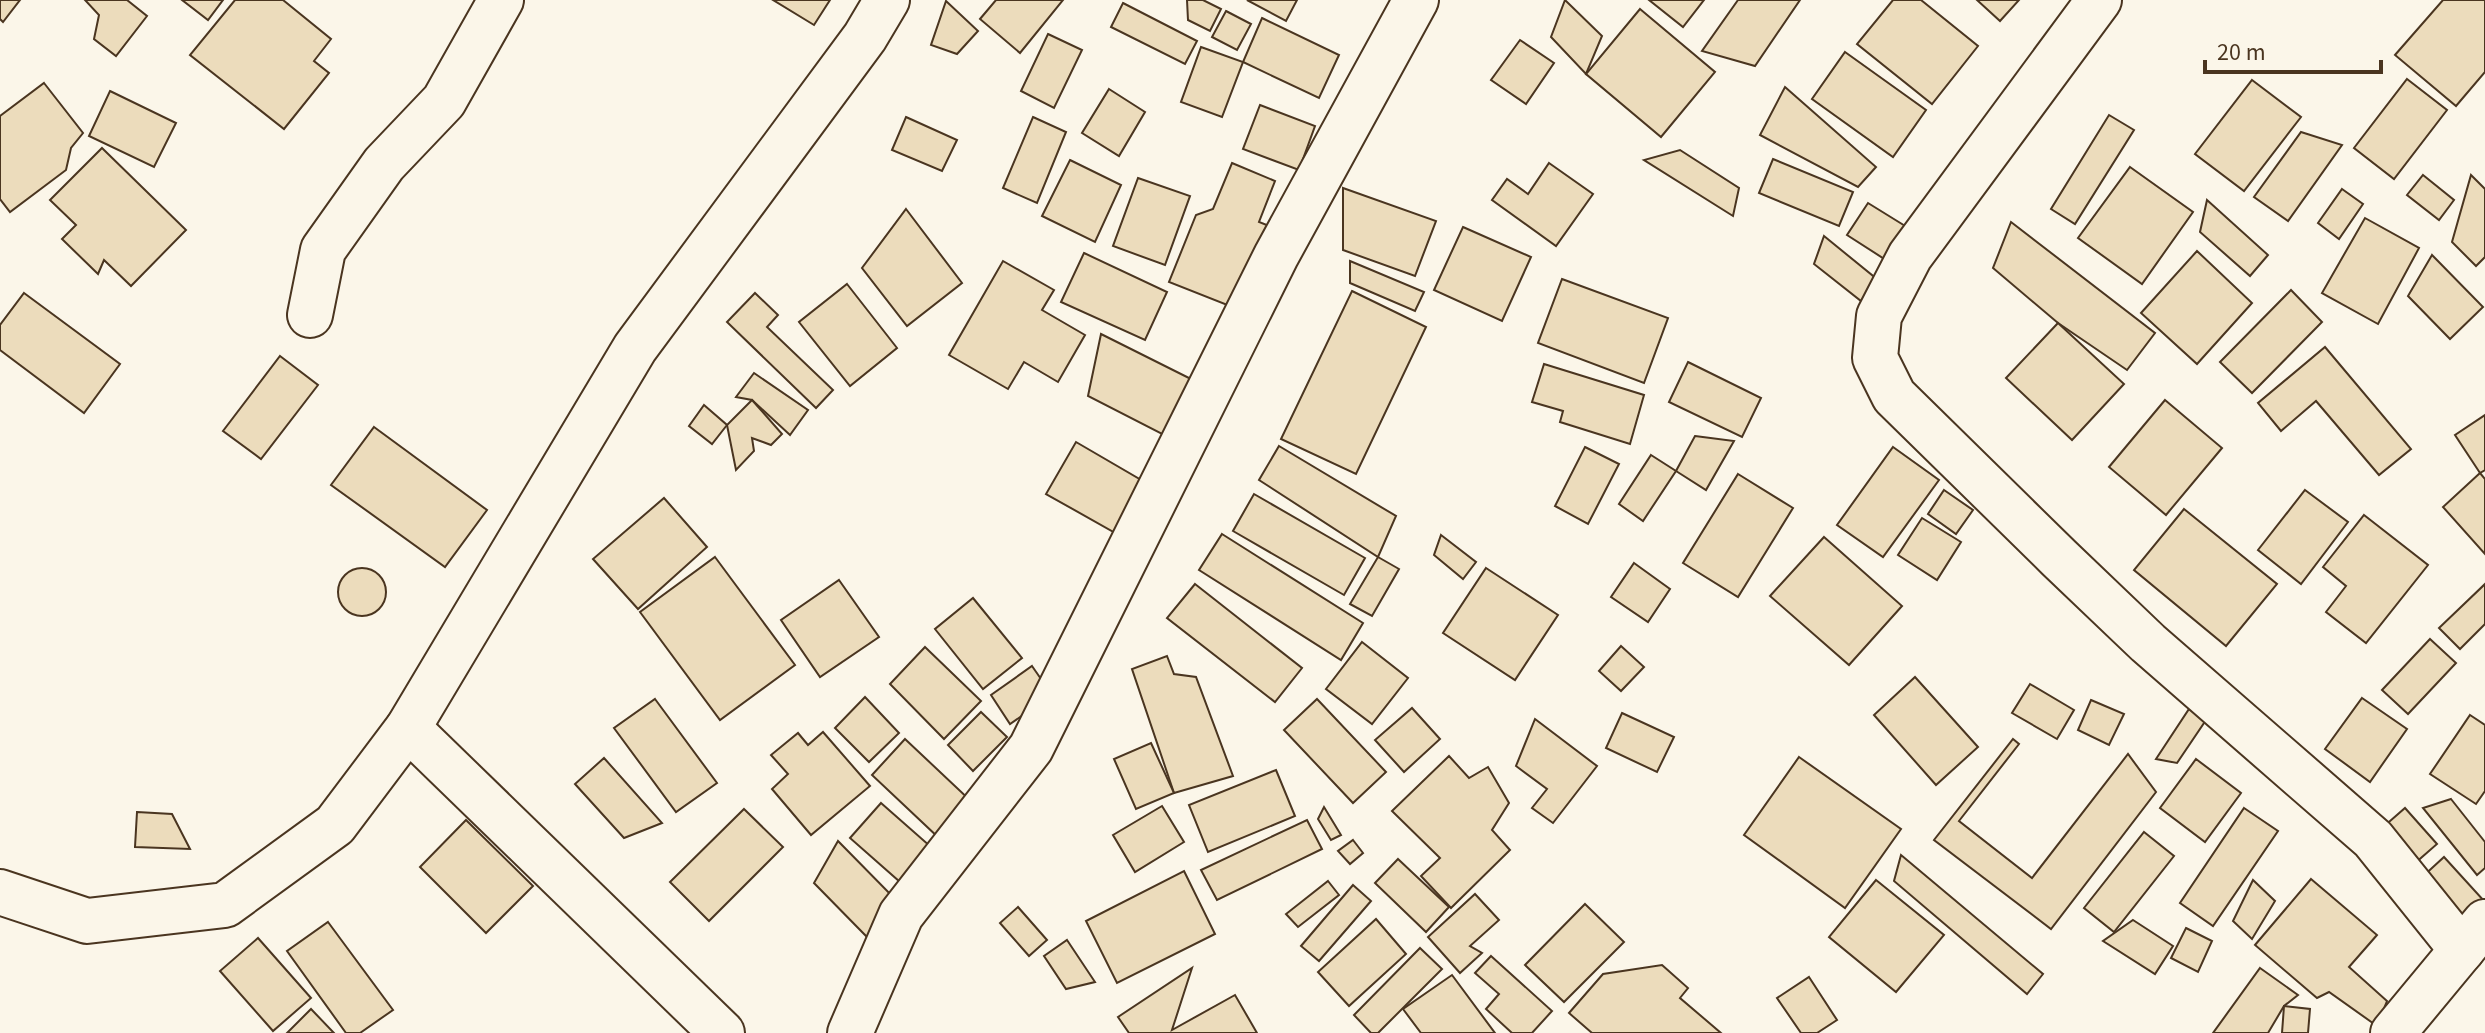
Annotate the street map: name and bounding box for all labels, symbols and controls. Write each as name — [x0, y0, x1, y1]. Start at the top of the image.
scale bar — [2205, 24, 2381, 74]
text: 20 m — [2217, 35, 2266, 70]

